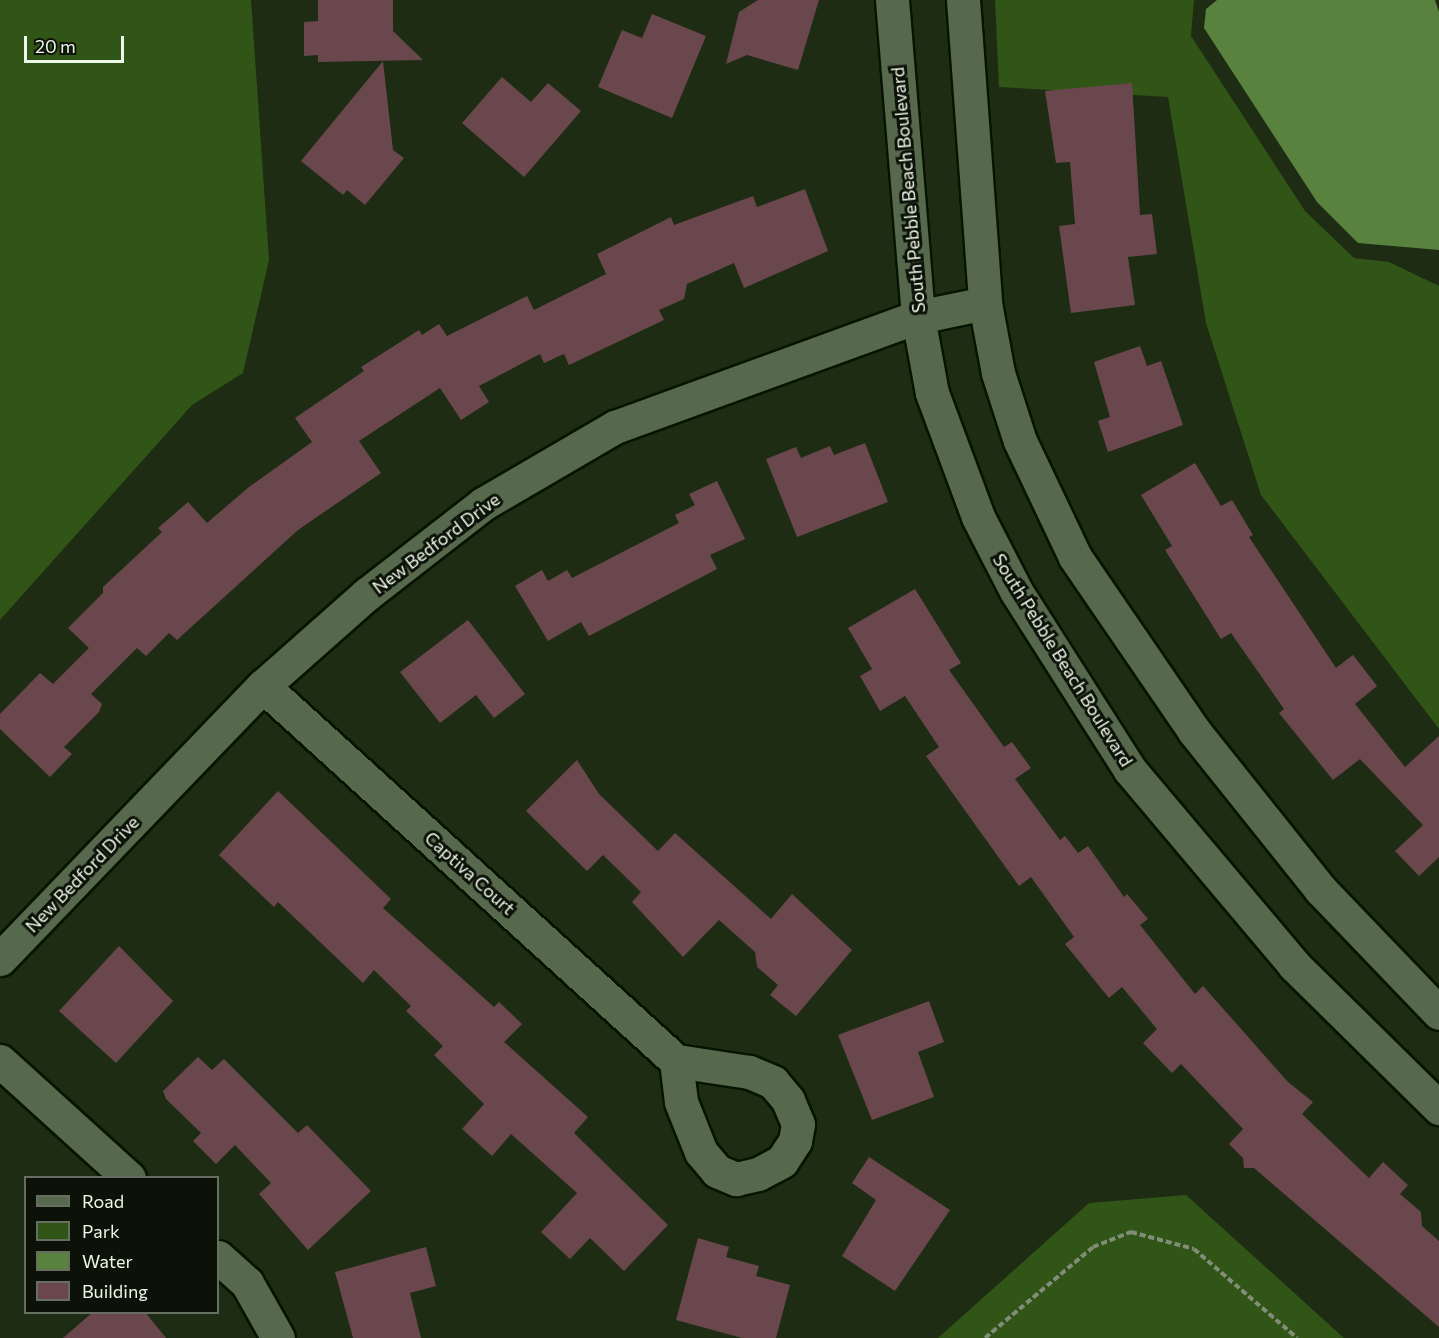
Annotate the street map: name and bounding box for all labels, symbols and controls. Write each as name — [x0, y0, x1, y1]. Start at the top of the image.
scale bar — [27, 24, 128, 62]
text: 20 m — [35, 35, 76, 57]
street label: South Pebble Beach Boulevard — [886, 66, 930, 314]
street label: New Bedford Drive — [368, 488, 504, 598]
street label: South Pebble Beach Boulevard — [988, 550, 1138, 770]
street label: New Bedford Drive — [21, 811, 143, 937]
street label: Captiva Court — [420, 827, 520, 919]
legend — [24, 1176, 219, 1314]
text: Road — [82, 1190, 124, 1212]
text: Park — [82, 1220, 120, 1242]
text: Water — [82, 1250, 133, 1272]
text: Building — [82, 1280, 148, 1302]

